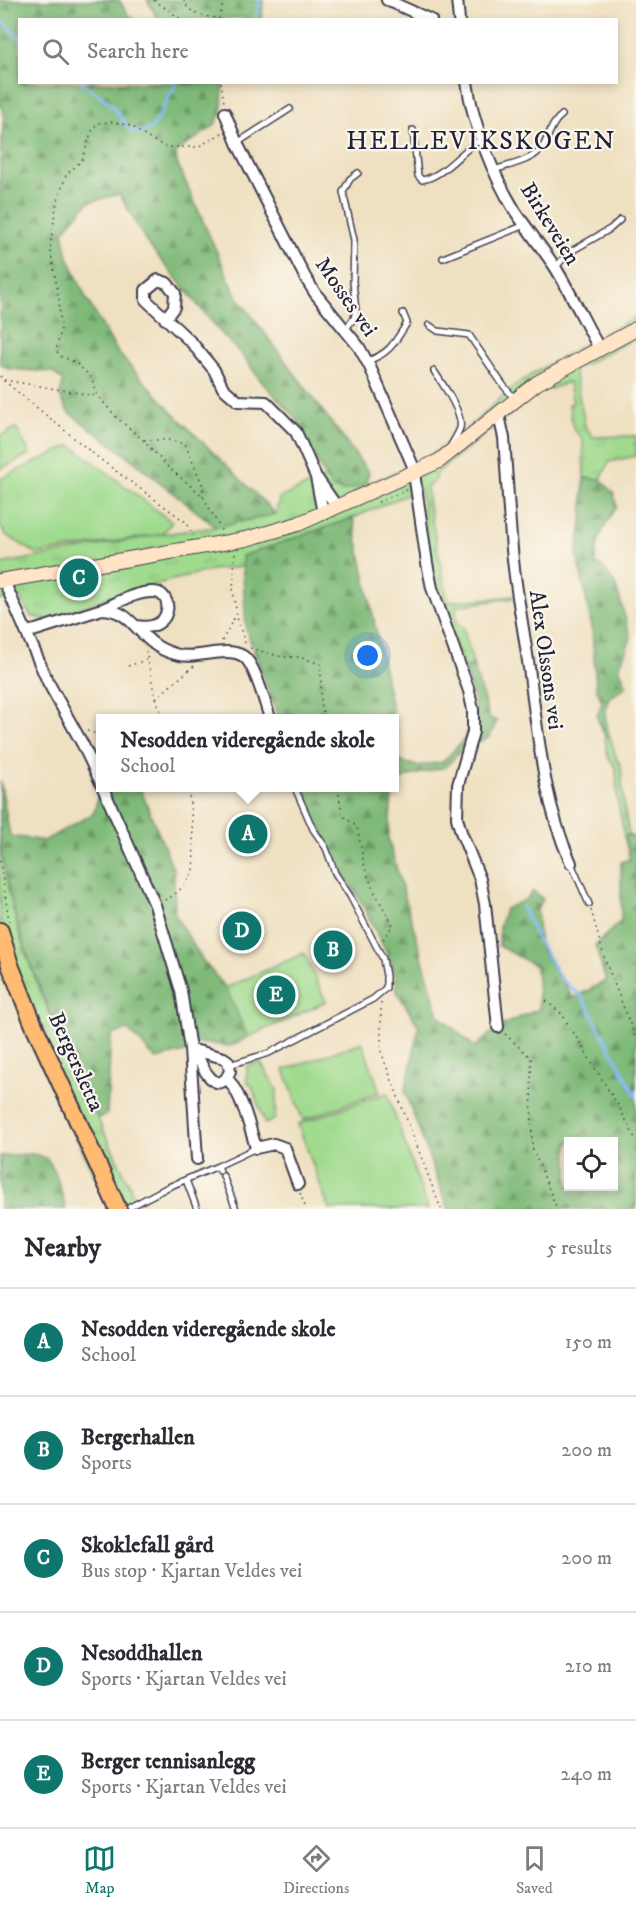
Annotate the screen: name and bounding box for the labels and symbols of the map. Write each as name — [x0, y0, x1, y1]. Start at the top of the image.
district label: HELLEVIKSKOGEN — [346, 125, 616, 158]
street label: Birkeveien — [514, 178, 586, 271]
street label: Mosses vei — [309, 252, 383, 342]
pin: C — [60, 556, 98, 600]
street label: Alex Olssons vei — [523, 589, 569, 731]
your location — [353, 641, 382, 670]
pin: A — [228, 812, 268, 856]
pin: D — [222, 908, 262, 954]
pin: B — [314, 928, 352, 972]
pin: E — [256, 972, 296, 1018]
street label: Bergersletta — [42, 1008, 110, 1116]

